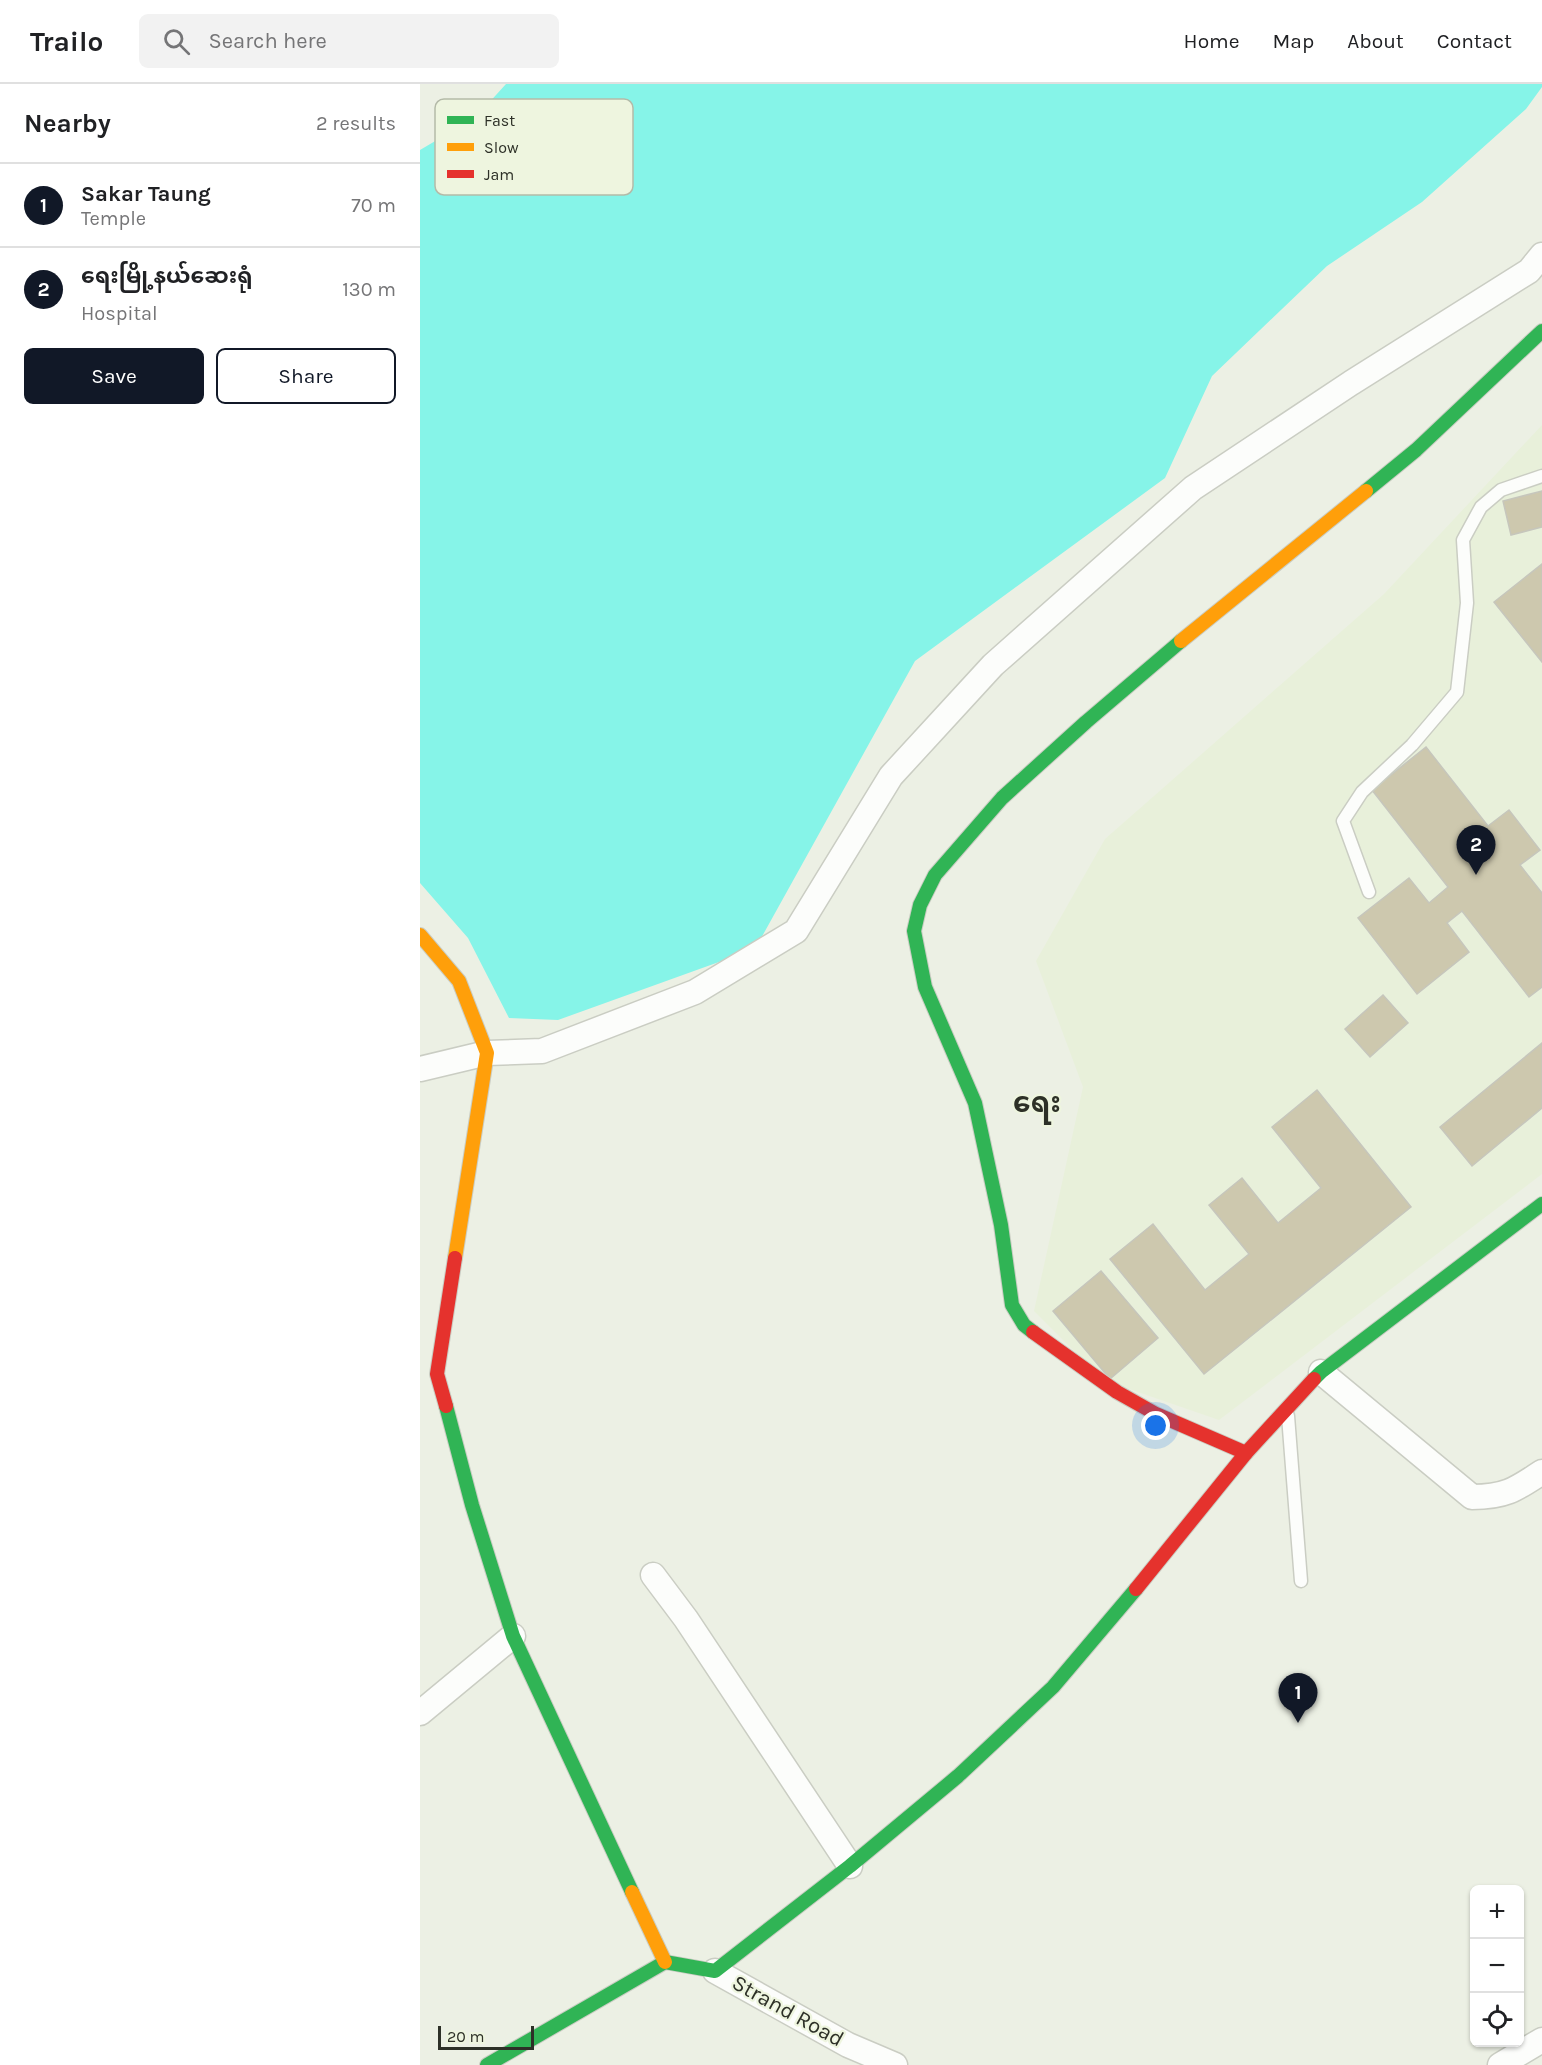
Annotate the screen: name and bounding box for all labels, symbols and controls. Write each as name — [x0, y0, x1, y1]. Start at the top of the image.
search box — [139, 14, 559, 68]
text: Trailo — [30, 25, 103, 58]
icon: search — [160, 25, 193, 58]
text: Search here — [208, 28, 327, 54]
text: Home — [1184, 29, 1240, 53]
text: Map — [1273, 29, 1314, 53]
text: About — [1347, 29, 1404, 53]
text: Contact — [1437, 29, 1512, 53]
legend — [435, 99, 633, 195]
text: Nearby — [24, 108, 111, 139]
text: Fast — [484, 111, 515, 130]
text: 2 results — [316, 112, 396, 135]
text: Slow — [484, 138, 519, 157]
text: Jam — [484, 165, 514, 184]
text: Sakar Taung — [81, 181, 211, 207]
text: 1 — [40, 194, 47, 217]
text: 70 m — [351, 194, 396, 217]
text: Temple — [81, 207, 146, 230]
text: ရေးမြို့နယ်ဆေးရုံ — [81, 263, 253, 289]
text: 2 — [37, 278, 50, 301]
text: 130 m — [342, 278, 396, 301]
text: Hospital — [81, 302, 158, 325]
button: Save — [24, 348, 204, 404]
button: Share — [216, 348, 396, 404]
pin: 2 — [1456, 826, 1496, 875]
district label: ရေး — [1013, 1086, 1061, 1125]
your location — [1141, 1411, 1170, 1440]
pin: 1 — [1278, 1674, 1318, 1723]
map controls — [1470, 1885, 1524, 2047]
button: + — [1470, 1885, 1524, 1939]
button: − — [1470, 1939, 1524, 1993]
street label: Strand Road — [728, 1970, 848, 2052]
button: locate — [1470, 1993, 1524, 2047]
scale bar — [438, 2023, 534, 2050]
text: 20 m — [447, 2027, 485, 2046]

